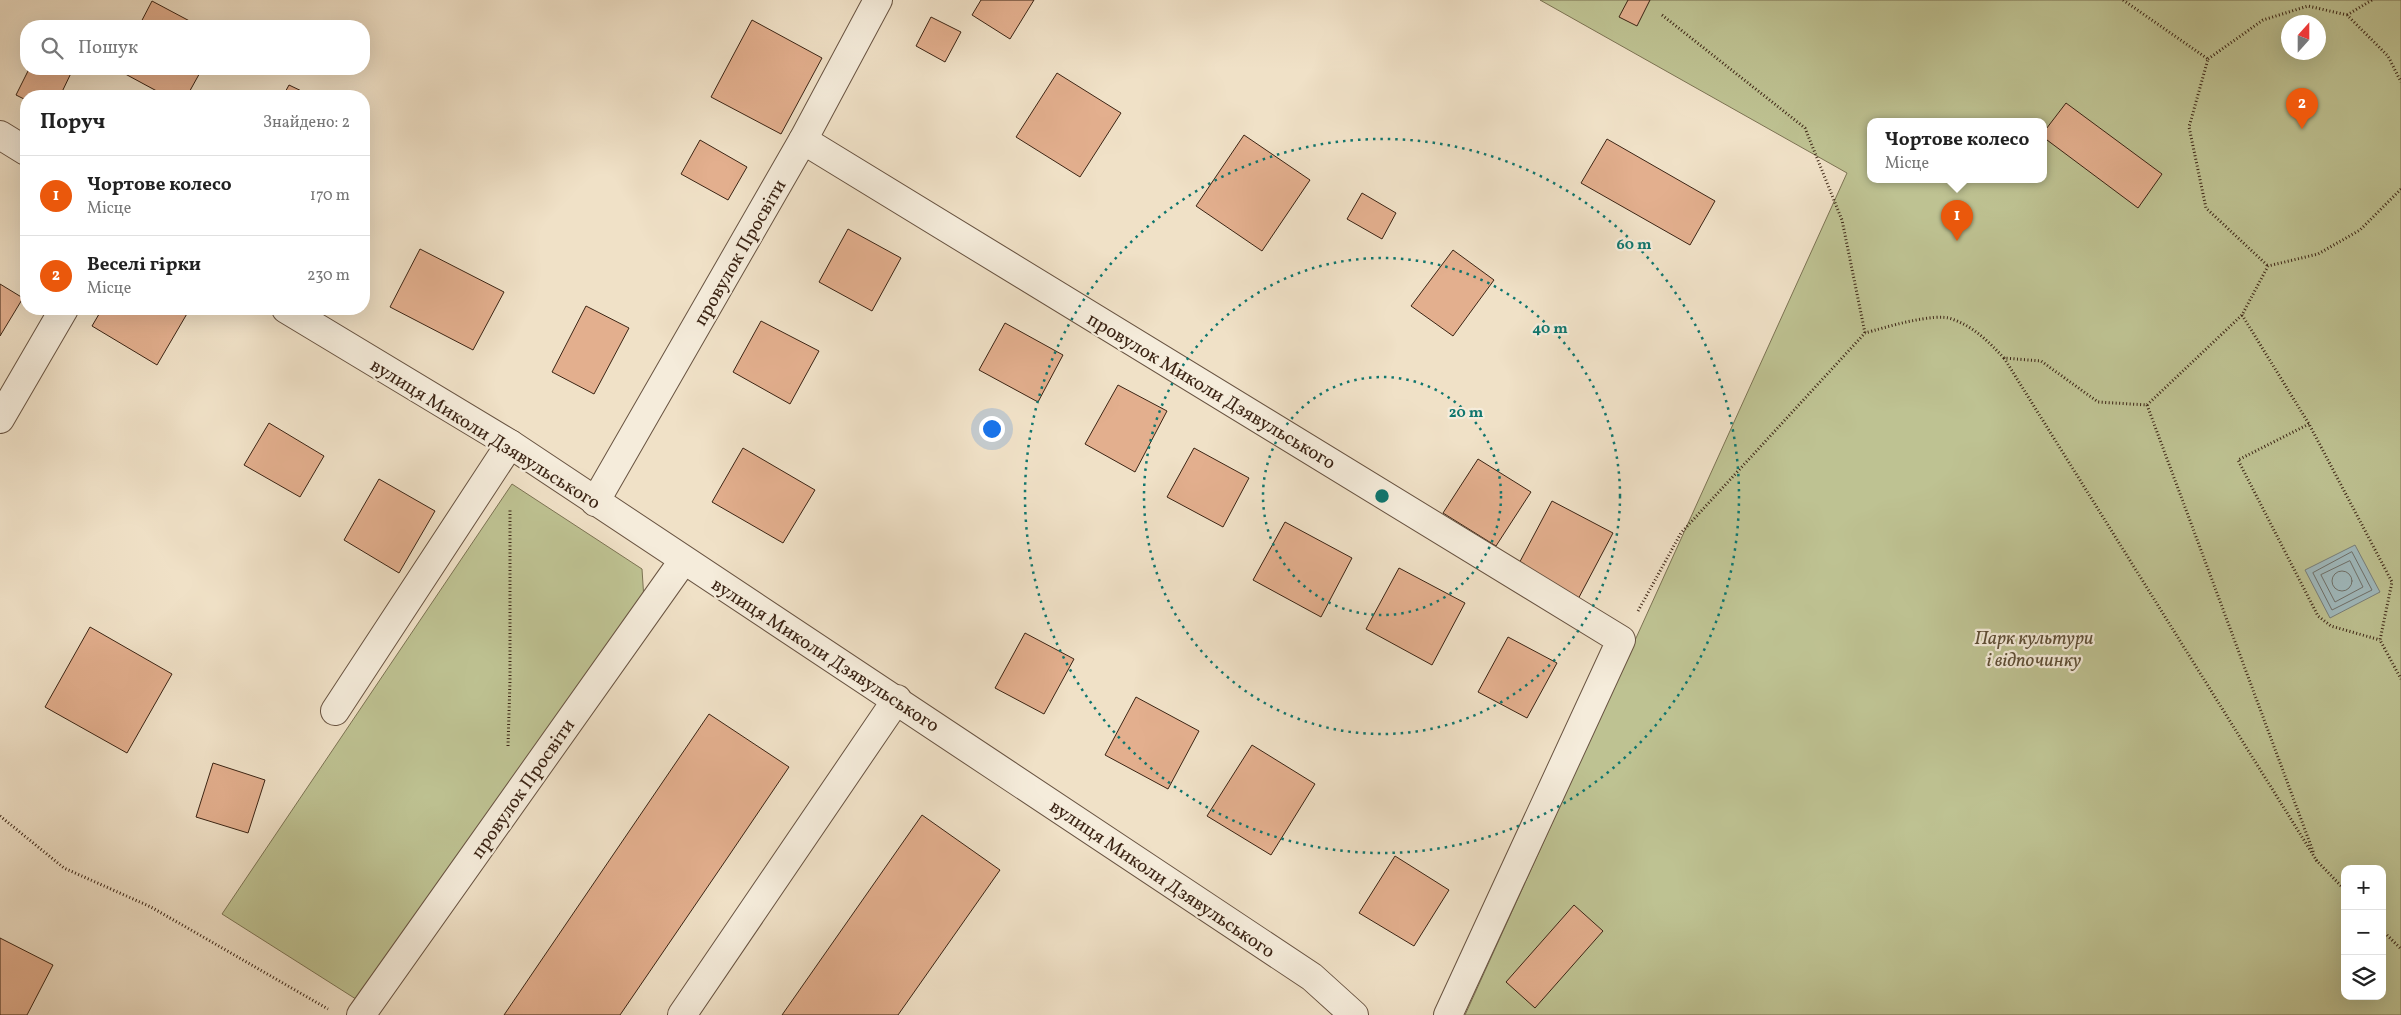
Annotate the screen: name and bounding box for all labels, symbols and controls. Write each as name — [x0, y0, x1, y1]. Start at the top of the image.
north arrow — [2281, 15, 2326, 60]
search box — [20, 20, 370, 75]
icon: search — [38, 34, 66, 62]
text: Пошук — [78, 35, 138, 61]
pin: 2 — [2286, 88, 2318, 129]
text: Поруч — [40, 108, 105, 137]
text: Знайдено: 2 — [263, 112, 350, 134]
popup — [1867, 118, 2047, 183]
text: Чортове колесо — [1885, 127, 2029, 153]
text: Місце — [1885, 153, 1929, 175]
text: Чортове колесо — [87, 172, 232, 198]
street label: провулок Просвіти — [688, 175, 793, 331]
text: 1 — [53, 185, 59, 207]
text: 170 m — [310, 185, 350, 207]
text: Місце — [87, 198, 131, 220]
pin: 1 — [1941, 200, 1973, 241]
text: 60 m — [1617, 235, 1652, 256]
text: Веселі гірки — [87, 252, 201, 278]
text: 2 — [52, 265, 60, 287]
text: 230 m — [307, 265, 350, 287]
text: Місце — [87, 278, 131, 300]
street label: провулок Миколи Дзявульського — [1082, 307, 1340, 476]
text: 40 m — [1532, 319, 1568, 340]
street label: вулиця Миколи Дзявульського — [365, 353, 605, 516]
text: 20 m — [1449, 403, 1484, 424]
your location — [979, 416, 1005, 442]
centre of rings — [1373, 487, 1391, 505]
street label: вулиця Миколи Дзявульського — [706, 572, 944, 739]
park label: Парк культури і відпочинку — [1975, 626, 2094, 674]
street label: провулок Просвіти — [466, 714, 582, 864]
street label: вулиця Миколи Дзявульського — [1044, 794, 1280, 965]
map controls — [2341, 865, 2386, 1000]
button: + — [2341, 865, 2386, 910]
button: − — [2341, 910, 2386, 955]
button: layers — [2341, 955, 2386, 1000]

